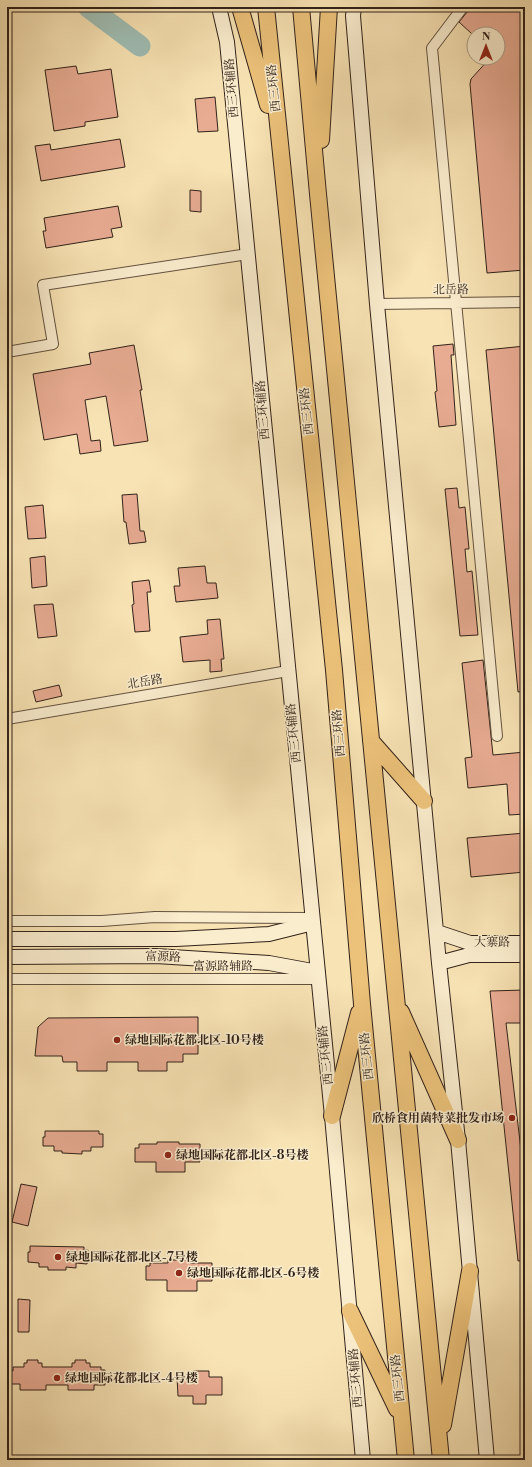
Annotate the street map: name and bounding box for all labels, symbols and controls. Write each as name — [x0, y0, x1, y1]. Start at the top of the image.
north arrow — [466, 26, 506, 66]
text: N — [482, 30, 491, 44]
street label: 西三环辅路 — [222, 57, 242, 119]
street label: 西三环路 — [264, 63, 284, 113]
street label: 北岳路 — [433, 282, 469, 298]
street label: 西三环辅路 — [253, 379, 273, 441]
street label: 西三环路 — [297, 386, 317, 436]
street label: 北岳路 — [126, 671, 164, 693]
street label: 西三环辅路 — [283, 702, 305, 764]
street label: 西三环路 — [329, 708, 349, 758]
street label: 大寨路 — [474, 935, 510, 950]
street label: 富源路 — [145, 949, 181, 965]
street label: 富源路辅路 — [193, 959, 253, 974]
street label: 西三环辅路 — [315, 1024, 337, 1086]
street label: 西三环路 — [357, 1031, 377, 1081]
place label: 绿地国际花都北区-10号楼 — [125, 1033, 264, 1048]
marker: 绿地国际花都北区-10号楼 — [112, 1035, 122, 1045]
place label: 欣桥食用菌特菜批发市场 — [372, 1111, 504, 1126]
marker: 欣桥食用菌特菜批发市场 — [507, 1113, 517, 1123]
place label: 绿地国际花都北区-8号楼 — [176, 1148, 308, 1163]
marker: 绿地国际花都北区-8号楼 — [163, 1150, 173, 1160]
place label: 绿地国际花都北区-7号楼 — [66, 1250, 198, 1265]
marker: 绿地国际花都北区-7号楼 — [53, 1252, 63, 1262]
place label: 绿地国际花都北区-6号楼 — [187, 1266, 319, 1281]
marker: 绿地国际花都北区-6号楼 — [174, 1268, 184, 1278]
street label: 西三环辅路 — [346, 1347, 366, 1409]
street label: 西三环路 — [388, 1353, 408, 1403]
place label: 绿地国际花都北区-4号楼 — [65, 1371, 198, 1386]
marker: 绿地国际花都北区-4号楼 — [52, 1373, 62, 1383]

